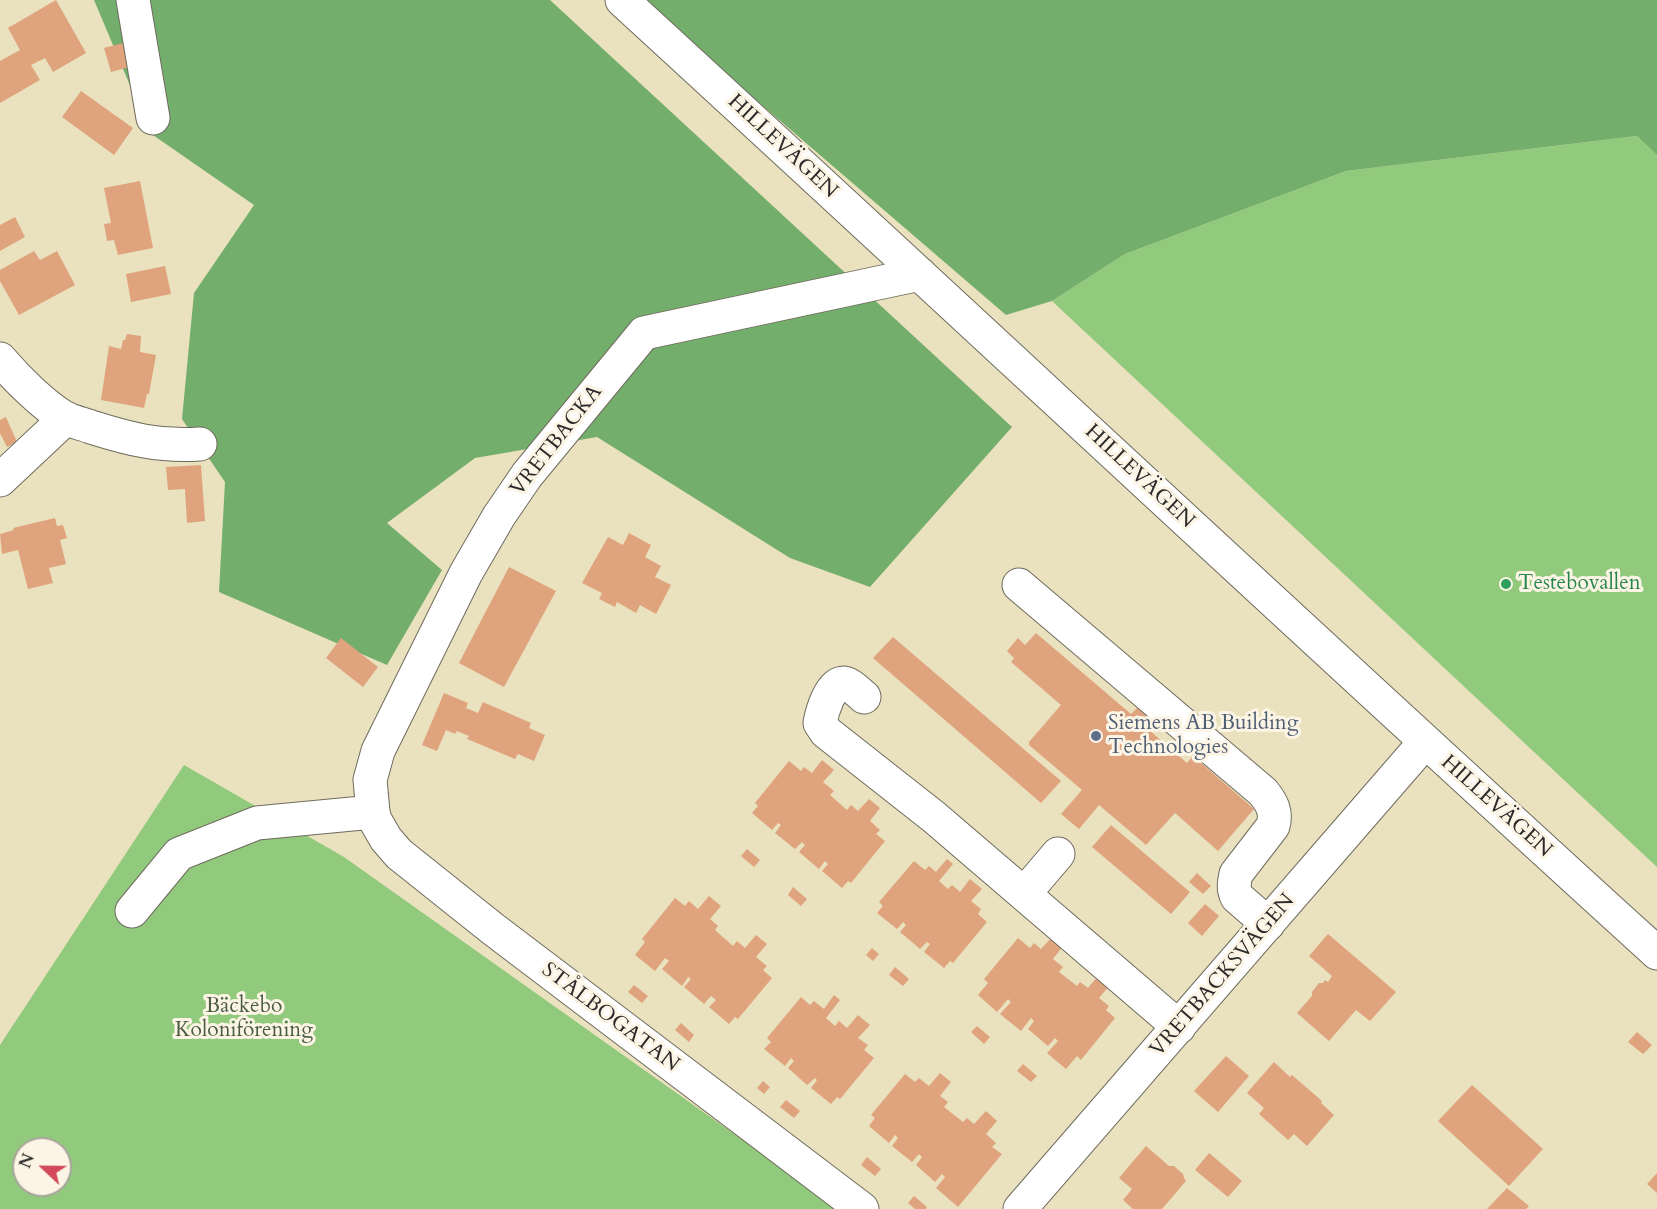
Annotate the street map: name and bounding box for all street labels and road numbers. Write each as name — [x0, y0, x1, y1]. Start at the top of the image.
street label: HILLEVÄGEN — [722, 90, 842, 204]
street label: VRETBACKA — [506, 380, 608, 502]
street label: HILLEVÄGEN — [1079, 420, 1199, 534]
street label: HILLEVÄGEN — [1435, 750, 1557, 864]
street label: VRETBACKSVÄGEN — [1145, 889, 1301, 1063]
street label: STÅLBOGATAN — [536, 958, 684, 1078]

